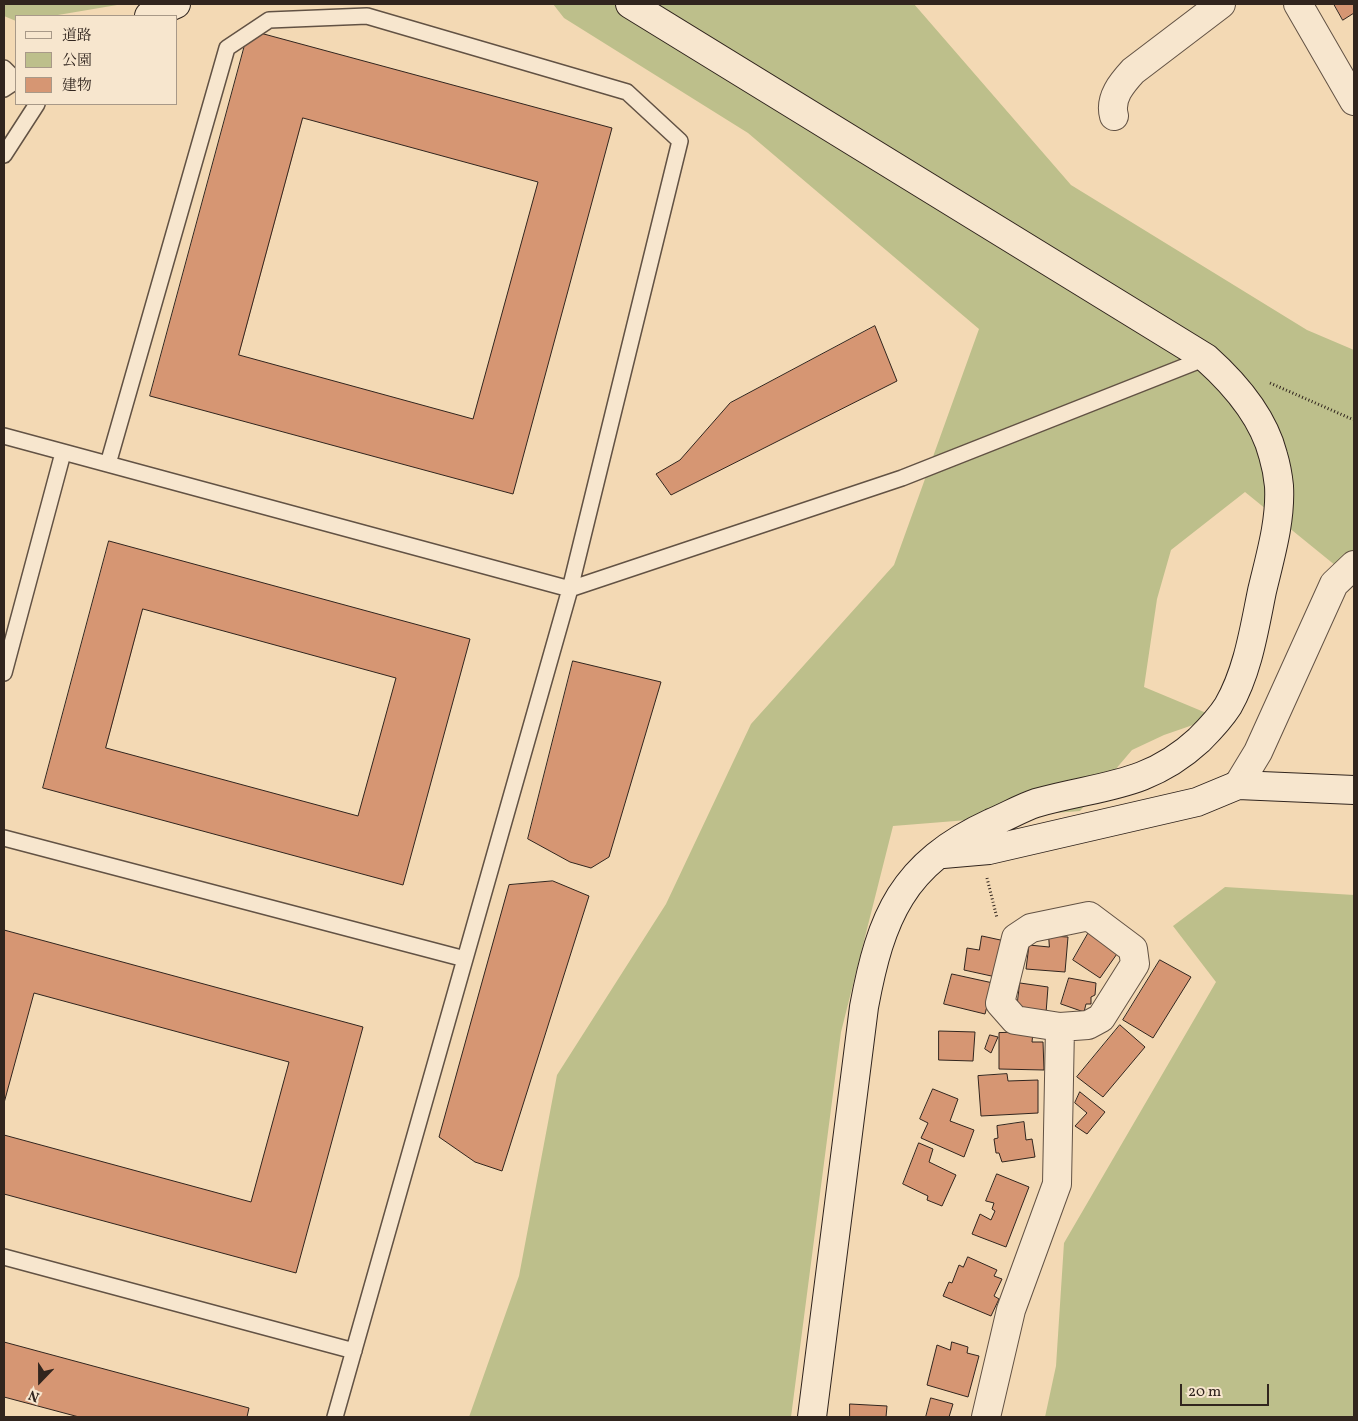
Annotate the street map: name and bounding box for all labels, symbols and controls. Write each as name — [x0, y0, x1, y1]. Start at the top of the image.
legend — [15, 15, 178, 105]
text: 道路 — [62, 26, 92, 47]
text: 公園 — [62, 51, 92, 72]
text: 建物 — [62, 76, 92, 97]
north arrow — [15, 1356, 65, 1406]
scale bar — [1183, 1374, 1272, 1406]
text: 20 m — [1188, 1382, 1221, 1403]
text: N — [26, 1385, 42, 1406]

